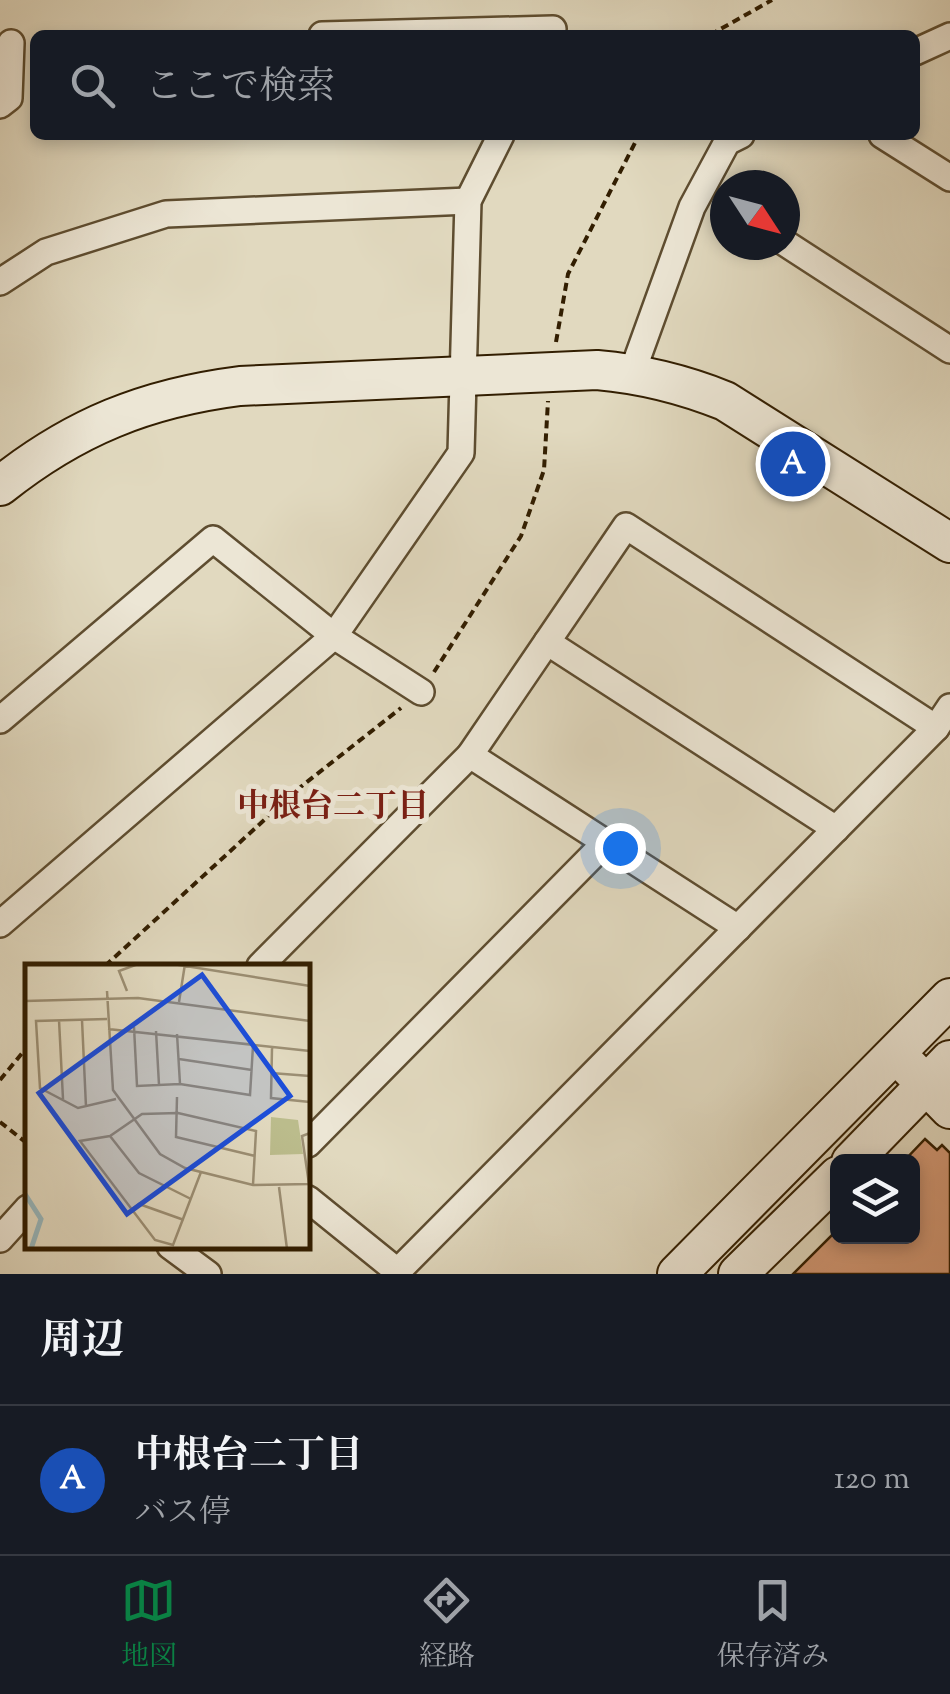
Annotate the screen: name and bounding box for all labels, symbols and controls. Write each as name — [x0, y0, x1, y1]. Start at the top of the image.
search box — [30, 30, 920, 140]
icon: search — [65, 58, 120, 113]
text: ここで検索 — [145, 62, 335, 116]
north arrow — [710, 170, 800, 260]
pin: A — [760, 426, 826, 502]
district label: 中根台二丁目 — [237, 785, 429, 831]
your location — [595, 823, 646, 874]
inset map — [25, 964, 310, 1249]
map controls — [830, 1154, 920, 1244]
button: layers — [830, 1154, 920, 1244]
text: 周辺 — [40, 1313, 124, 1373]
text: 中根台二丁目 — [135, 1431, 363, 1485]
text: A — [60, 1457, 85, 1503]
text: 120 m — [834, 1457, 910, 1503]
text: バス停 — [135, 1491, 231, 1537]
tab: 地図 — [121, 1573, 177, 1678]
tab: 経路 — [419, 1573, 475, 1678]
tab: 保存済み — [717, 1573, 829, 1678]

